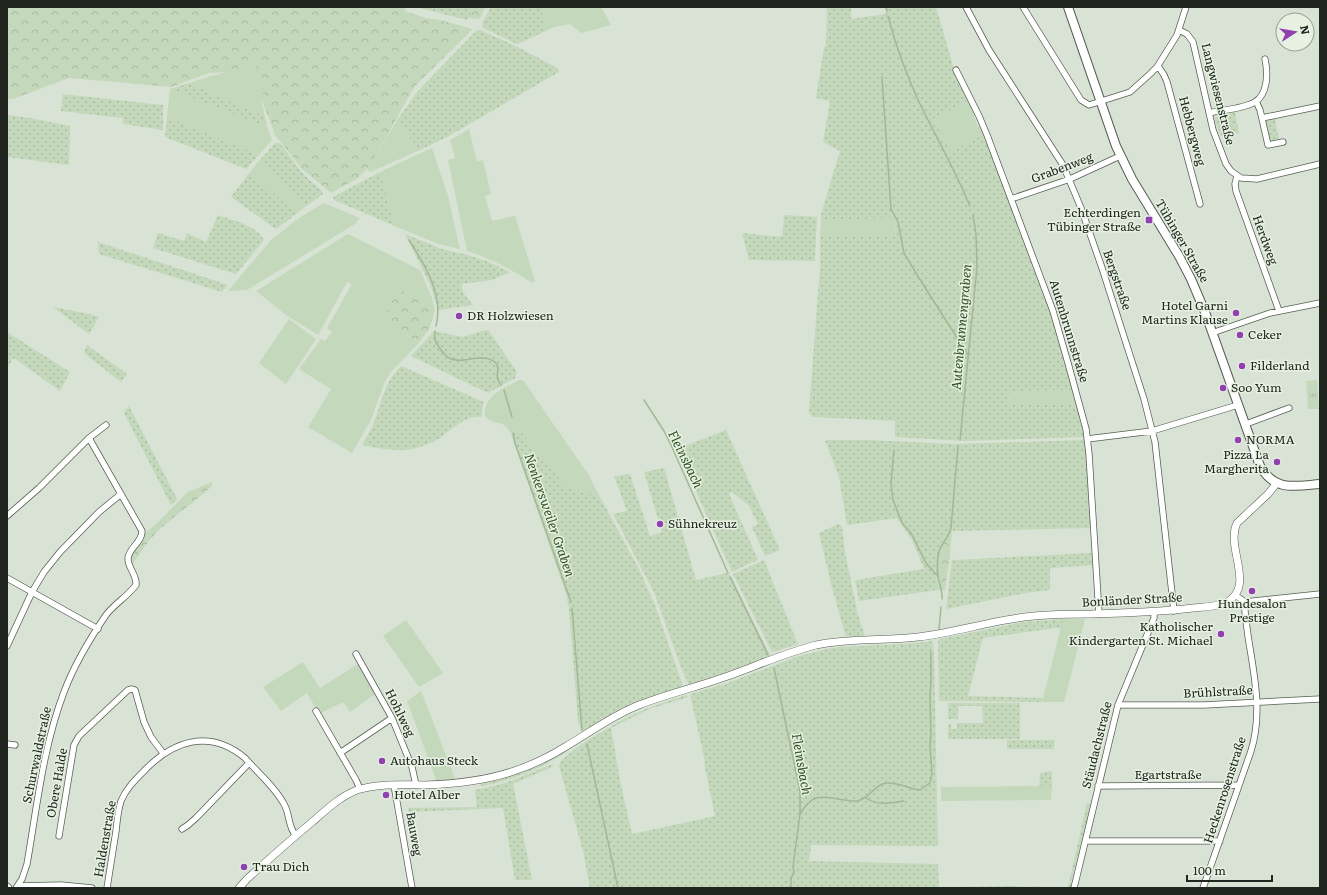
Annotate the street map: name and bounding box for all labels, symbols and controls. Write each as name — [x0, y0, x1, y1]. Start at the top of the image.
north arrow — [1275, 12, 1315, 52]
text: N — [1297, 24, 1315, 36]
street label: Langwiesenstraße — [1198, 41, 1240, 147]
street label: Hebbergweg — [1175, 94, 1211, 168]
street label: Grabenweg — [1028, 147, 1095, 187]
street label: Tübinger Straße — [1152, 195, 1214, 286]
place label: Echterdingen Tübinger Straße — [1047, 203, 1141, 235]
street label: Herdweg — [1249, 212, 1283, 267]
marker: Echterdingen Tübinger Straße — [1144, 215, 1154, 225]
street label: Bergstraße — [1099, 247, 1137, 312]
water label: Autenbrunnengraben — [946, 263, 975, 391]
street label: Autenbrunnstraße — [1046, 277, 1094, 384]
place label: Hotel Garni Martins Klause — [1141, 296, 1228, 328]
place label: DR Holzwiesen — [467, 306, 554, 324]
marker: Hotel Garni Martins Klause — [1231, 308, 1241, 318]
marker: DR Holzwiesen — [454, 311, 464, 321]
place label: Ceker — [1248, 325, 1282, 343]
marker: Ceker — [1235, 330, 1245, 340]
place label: Filderland — [1250, 356, 1310, 374]
marker: Filderland — [1237, 361, 1247, 371]
place label: Soo Yum — [1231, 378, 1282, 396]
marker: Soo Yum — [1218, 383, 1228, 393]
water label: Fleinsbach — [664, 427, 709, 491]
place label: NORMA — [1246, 430, 1295, 448]
marker: NORMA — [1233, 435, 1243, 445]
place label: Pizza La Margherita — [1204, 445, 1270, 477]
water label: Nenkersweiler Graben — [520, 451, 581, 579]
marker: Pizza La Margherita — [1272, 457, 1282, 467]
place label: Sühnekreuz — [668, 514, 737, 532]
marker: Sühnekreuz — [655, 519, 665, 529]
marker: Hundesalon Prestige — [1247, 586, 1257, 596]
street label: Bonländer Straße — [1081, 587, 1183, 611]
place label: Hundesalon Prestige — [1217, 594, 1287, 626]
place label: Katholischer Kindergarten St. Michael — [1069, 617, 1213, 649]
marker: Katholischer Kindergarten St. Michael — [1216, 629, 1226, 639]
street label: Brühlstraße — [1183, 680, 1253, 702]
street label: Hohlweg — [381, 685, 420, 740]
street label: Stäudachstraße — [1076, 699, 1116, 790]
street label: Schurwaldstraße — [17, 705, 55, 805]
water label: Fleinsbach — [788, 732, 817, 797]
street label: Heckenrosenstraße — [1198, 734, 1250, 845]
street label: Obere Halde — [41, 747, 71, 819]
place label: Autohaus Steck — [390, 751, 479, 769]
marker: Autohaus Steck — [377, 756, 387, 766]
street label: Egartstraße — [1134, 765, 1202, 783]
place label: Hotel Alber — [394, 785, 460, 803]
marker: Hotel Alber — [381, 790, 391, 800]
street label: Haldenstraße — [88, 799, 120, 879]
street label: Bauweg — [402, 810, 428, 858]
place label: Trau Dich — [252, 857, 309, 875]
scale bar — [1187, 857, 1272, 883]
text: 100 m — [1193, 861, 1226, 879]
marker: Trau Dich — [239, 862, 249, 872]

